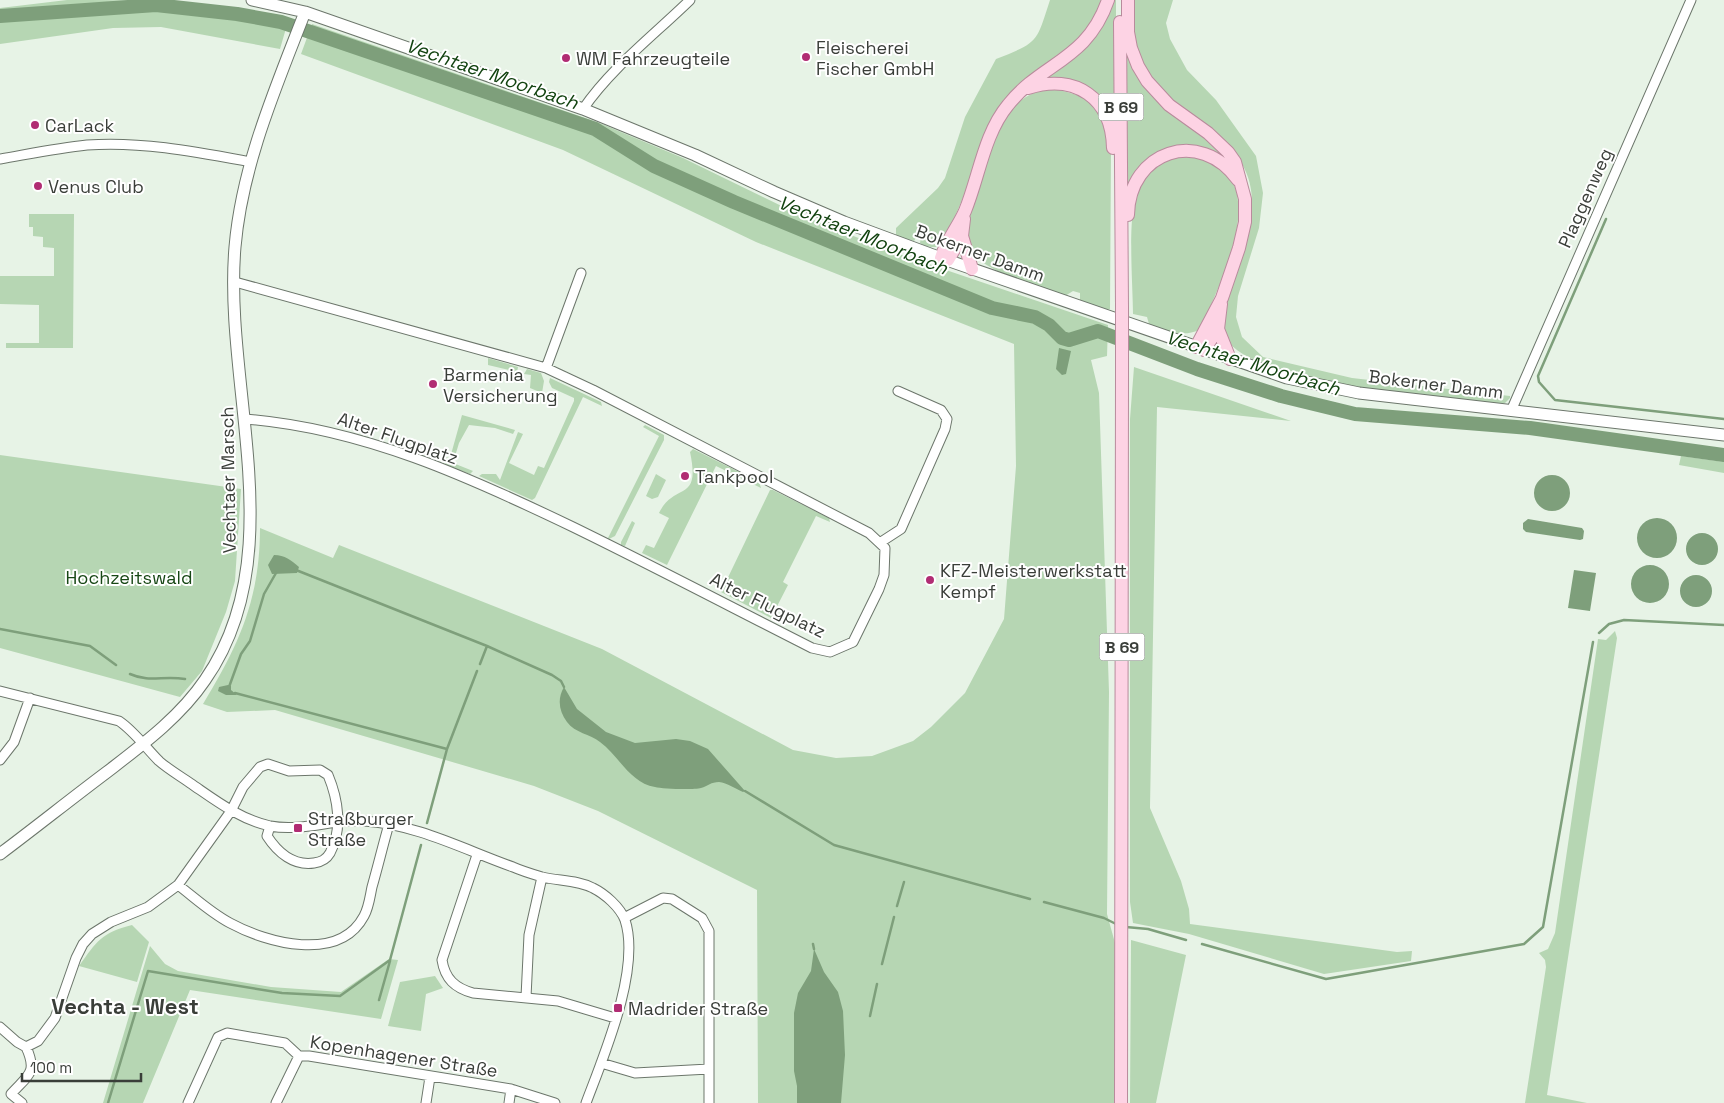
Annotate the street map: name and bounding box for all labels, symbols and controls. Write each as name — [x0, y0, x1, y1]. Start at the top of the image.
water label: Vechtaer Moorbach — [403, 33, 582, 115]
place label: Fleischerei Fischer GmbH — [816, 36, 934, 80]
place label: WM Fahrzeugteile — [576, 47, 730, 70]
marker: Fleischerei Fischer GmbH — [800, 51, 812, 63]
marker: WM Fahrzeugteile — [560, 52, 572, 64]
road number: B 69 — [1098, 94, 1144, 120]
place label: CarLack — [45, 114, 114, 137]
marker: CarLack — [29, 119, 41, 131]
street label: Plaggenweg — [1553, 145, 1617, 251]
place label: Venus Club — [48, 175, 144, 198]
marker: Venus Club — [32, 180, 44, 192]
water label: Vechtaer Moorbach — [775, 190, 952, 281]
street label: Bokerner Damm — [912, 219, 1048, 287]
water label: Vechtaer Moorbach — [1163, 325, 1343, 401]
place label: Barmenia Versicherung — [443, 363, 557, 407]
street label: Bokerner Damm — [1367, 364, 1505, 404]
marker: Barmenia Versicherung — [427, 378, 439, 390]
street label: Vechtaer Marsch — [215, 406, 241, 554]
street label: Alter Flugplatz — [335, 407, 461, 469]
place label: Tankpool — [695, 465, 773, 488]
marker: Tankpool — [679, 470, 691, 482]
place label: KFZ-Meisterwerkstatt Kempf — [940, 559, 1127, 603]
park label: Hochzeitswald — [65, 566, 193, 589]
street label: Alter Flugplatz — [706, 567, 830, 643]
marker: KFZ-Meisterwerkstatt Kempf — [924, 574, 936, 586]
road number: B 69 — [1100, 634, 1144, 660]
place label: Straßburger Straße — [308, 807, 414, 851]
marker: Straßburger Straße — [292, 822, 304, 834]
district label: Vechta - West — [51, 992, 199, 1020]
place label: Madrider Straße — [628, 997, 768, 1020]
marker: Madrider Straße — [612, 1002, 624, 1014]
street label: Kopenhagener Straße — [309, 1030, 499, 1082]
scale bar — [22, 1050, 141, 1082]
text: 100 m — [30, 1058, 72, 1077]

